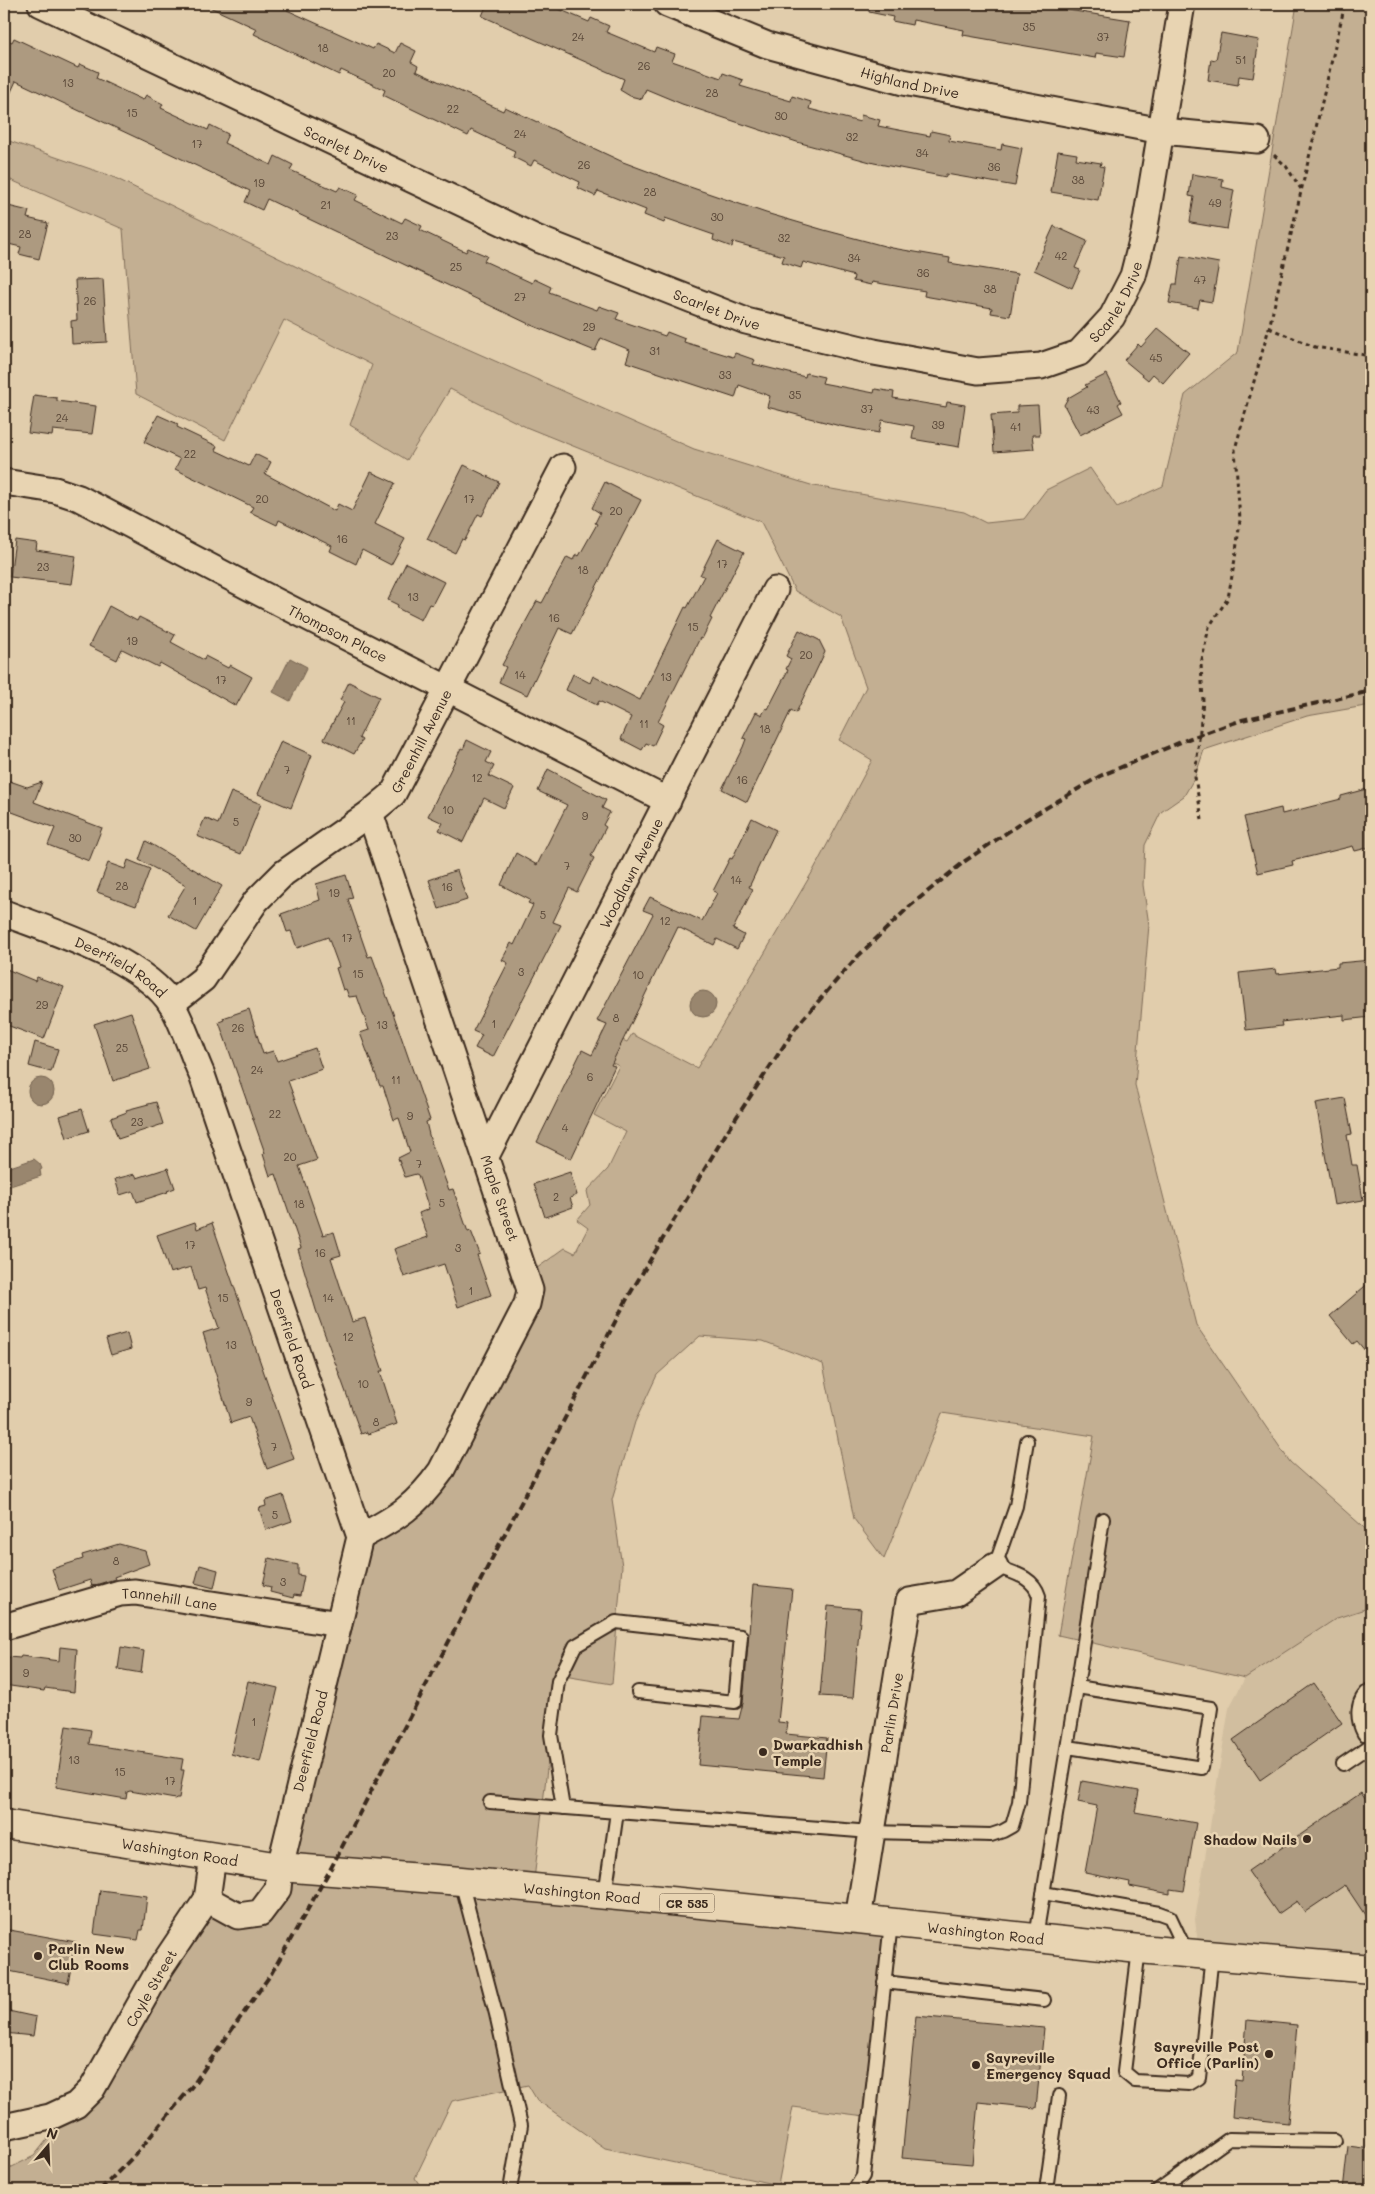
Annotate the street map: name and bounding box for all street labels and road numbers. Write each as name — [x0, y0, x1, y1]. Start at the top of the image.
street label: Highland Drive — [859, 61, 961, 102]
street label: Scarlet Drive — [301, 120, 392, 177]
street label: Scarlet Drive — [1084, 259, 1146, 346]
street label: Scarlet Drive — [671, 284, 762, 334]
street label: Thompson Place — [285, 600, 391, 666]
street label: Greenhill Avenue — [386, 686, 455, 796]
street label: Woodlawn Avenue — [594, 814, 667, 931]
street label: Deerfield Road — [72, 932, 171, 1001]
street label: Maple Street — [476, 1152, 524, 1244]
street label: Deerfield Road — [266, 1286, 318, 1391]
street label: Tannehill Lane — [121, 1582, 219, 1614]
street label: Parlin Drive — [875, 1671, 907, 1754]
street label: Deerfield Road — [288, 1688, 332, 1794]
street label: Washington Road — [120, 1833, 240, 1870]
street label: Washington Road — [522, 1877, 641, 1908]
road number: CR 535 — [660, 1894, 714, 1912]
street label: Washington Road — [926, 1917, 1045, 1948]
street label: Coyle Street — [121, 1946, 181, 2030]

